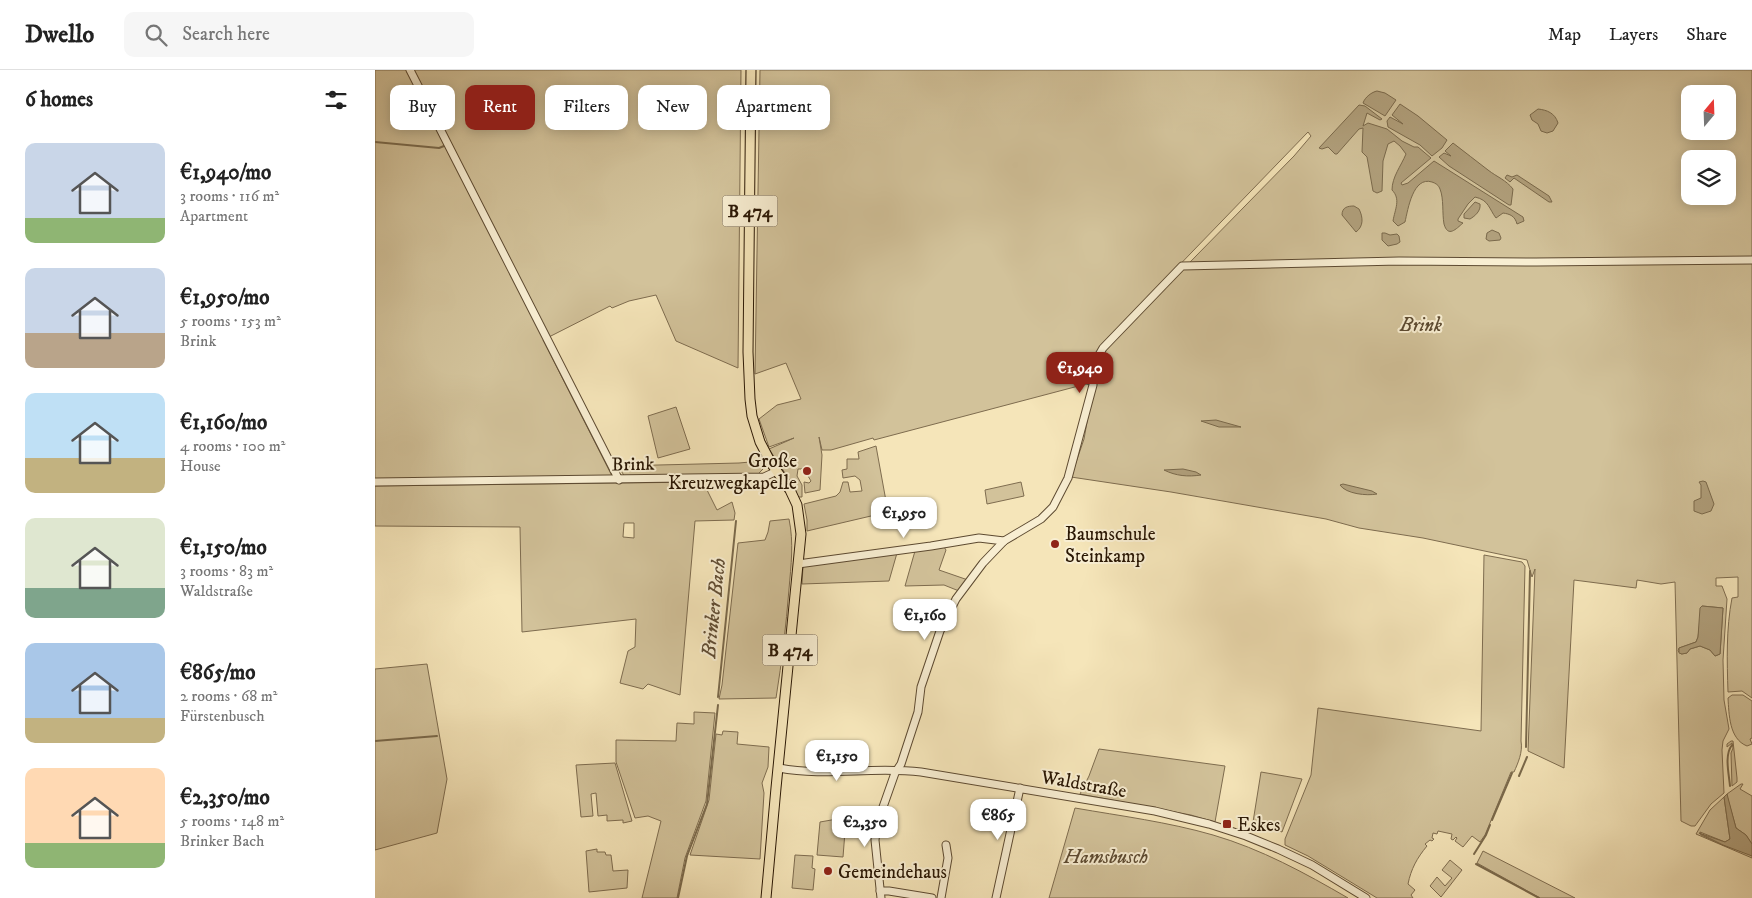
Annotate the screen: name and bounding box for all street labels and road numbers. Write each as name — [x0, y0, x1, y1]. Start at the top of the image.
road number: B 474 — [723, 195, 777, 226]
street label: Brink — [611, 453, 655, 476]
road number: B 474 — [763, 634, 817, 666]
street label: Waldstraße — [1038, 765, 1128, 803]

